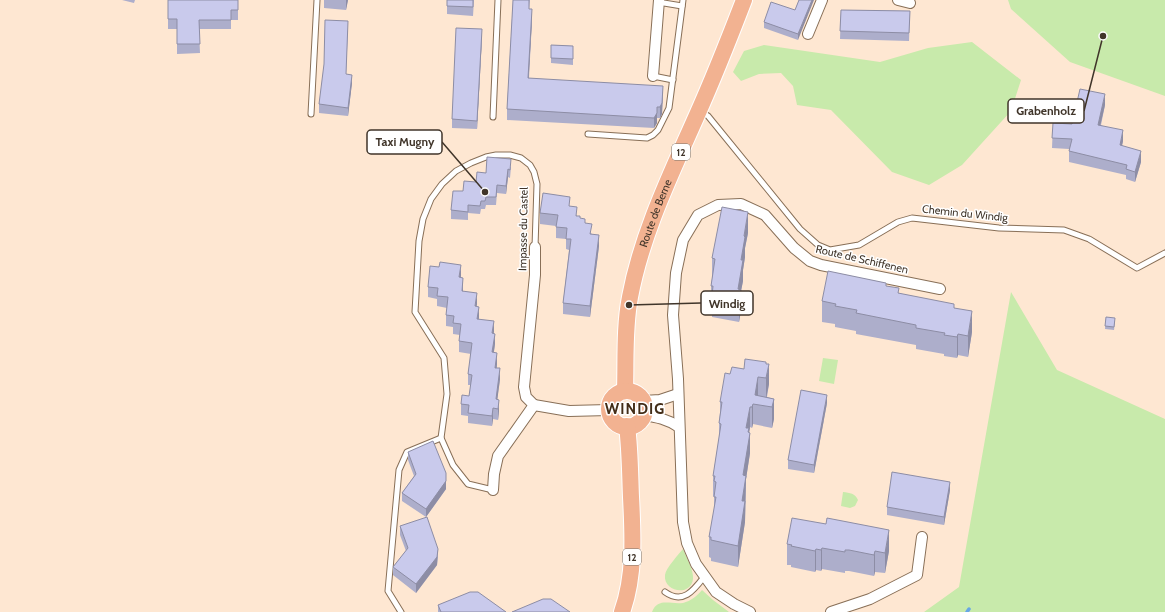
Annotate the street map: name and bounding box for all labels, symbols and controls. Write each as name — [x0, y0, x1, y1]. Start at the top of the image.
callout: Grabenholz — [1008, 99, 1084, 123]
text: Grabenholz — [1016, 103, 1076, 118]
callout: Taxi Mugny — [367, 130, 442, 154]
text: Taxi Mugny — [376, 134, 435, 149]
road number: 12 — [672, 144, 690, 160]
street label: Route de Berne — [636, 177, 675, 249]
street label: Impasse du Castel — [515, 187, 531, 271]
street label: Chemin du Windig — [921, 202, 1009, 225]
street label: Route de Schiffenen — [814, 242, 910, 276]
callout: Windig — [701, 291, 753, 315]
text: Windig — [709, 296, 745, 311]
district label: WINDIG — [605, 400, 665, 418]
road number: 12 — [623, 549, 641, 565]

